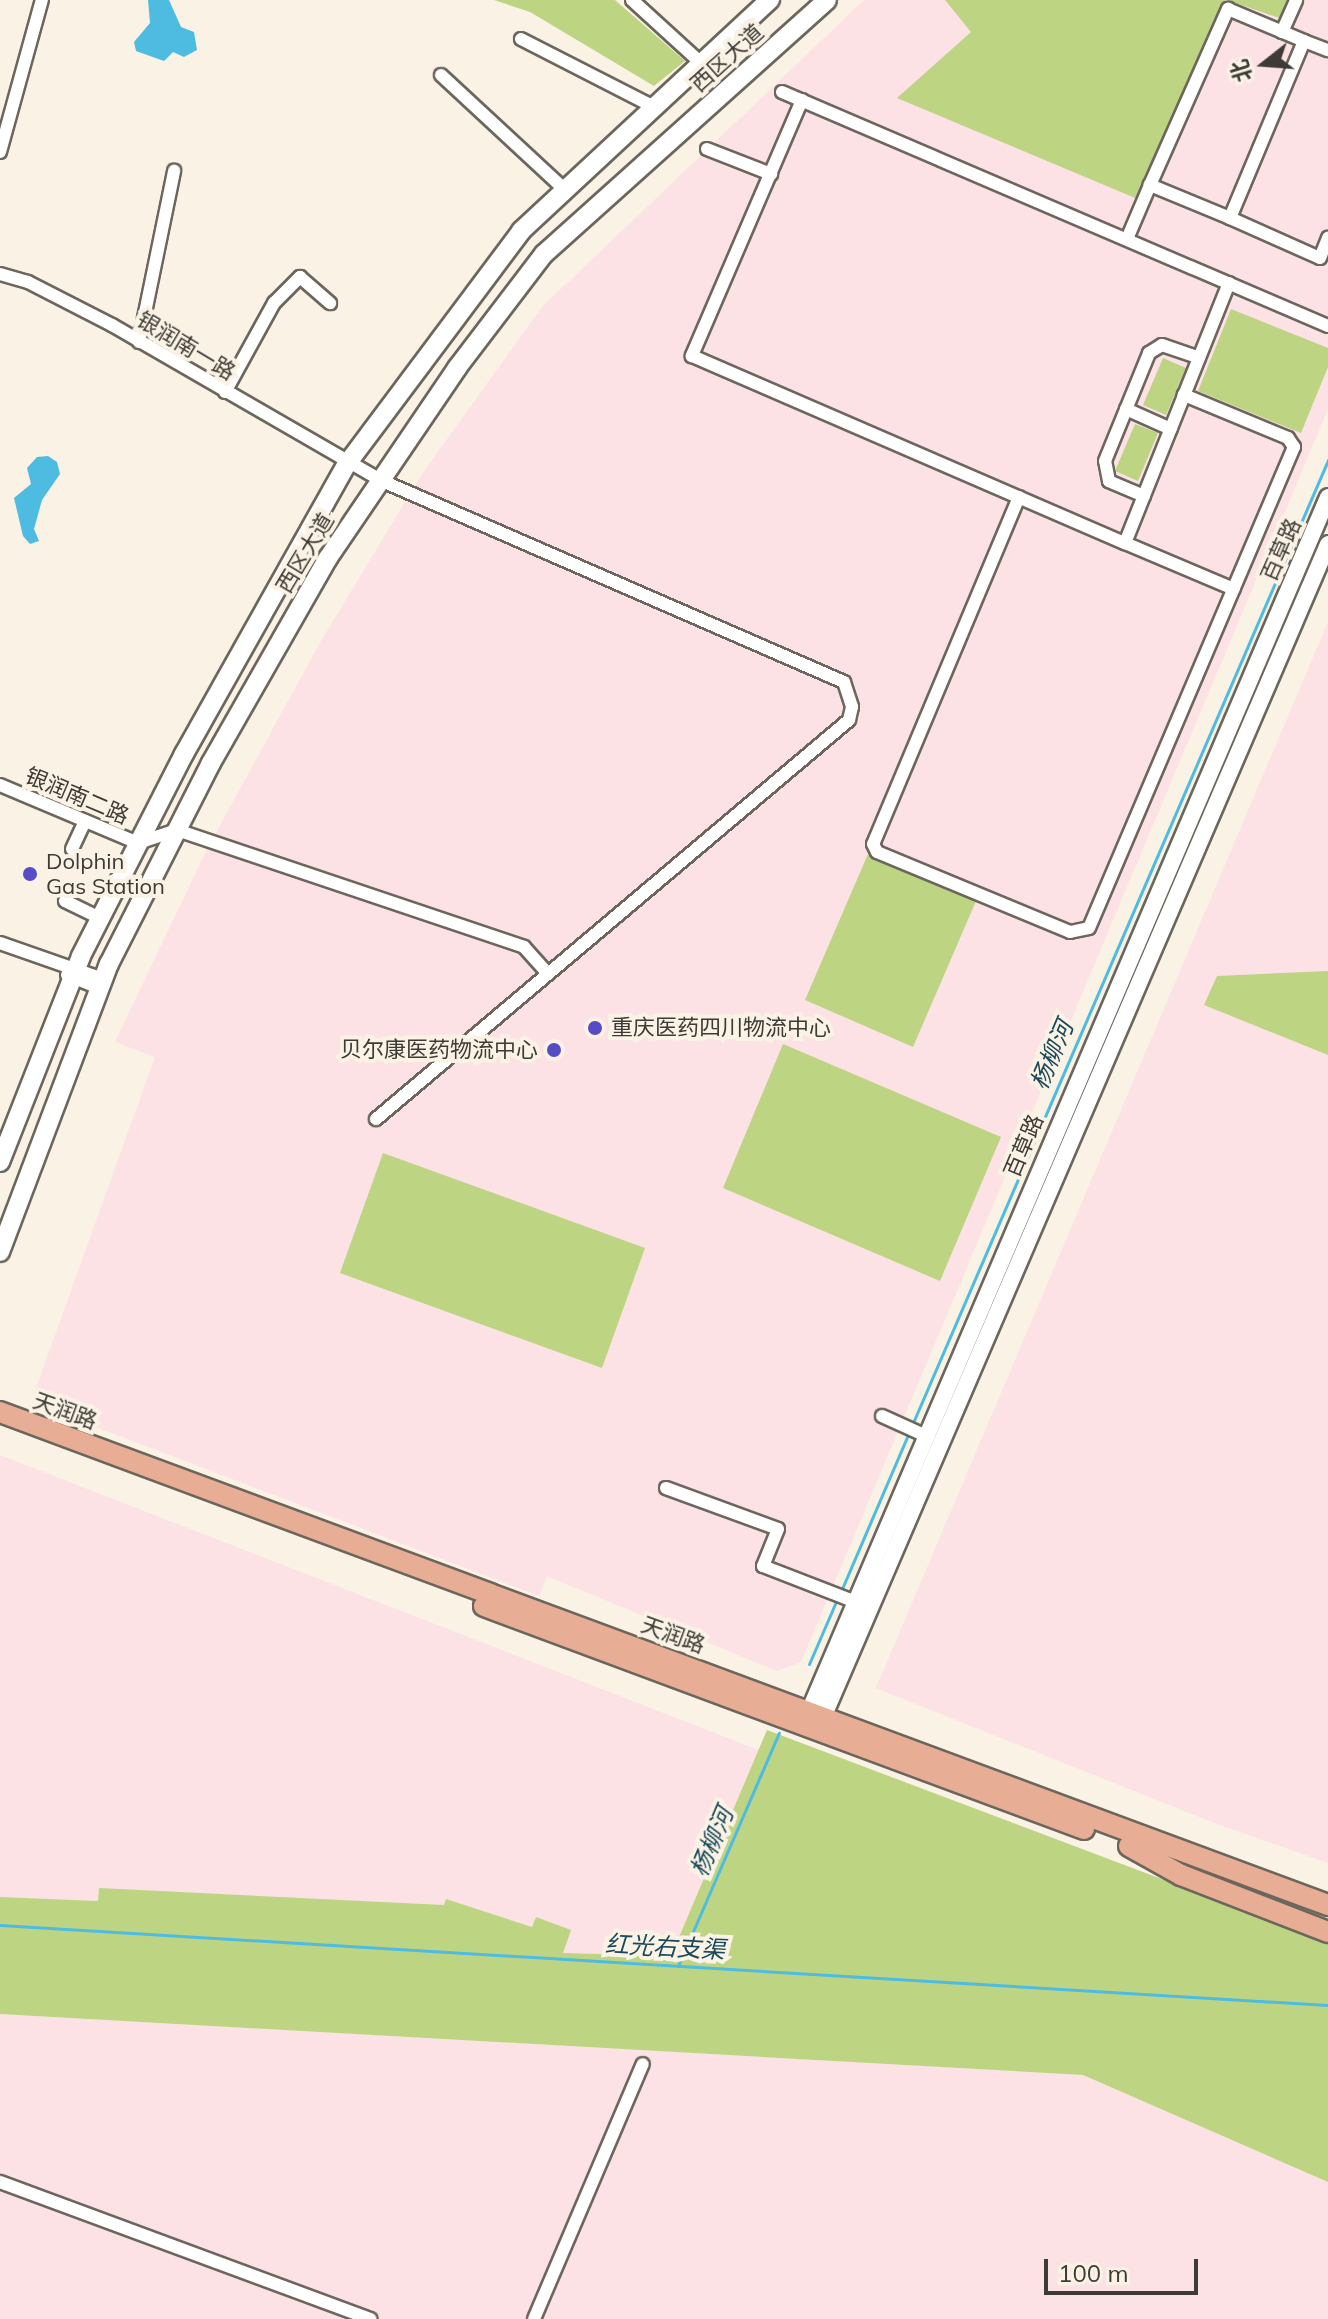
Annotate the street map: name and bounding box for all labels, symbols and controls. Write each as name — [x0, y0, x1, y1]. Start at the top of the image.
street label: 西区大道 — [685, 19, 769, 97]
north arrow — [1224, 24, 1304, 104]
text: 北 — [1224, 56, 1258, 86]
street label: 银润南一路 — [132, 306, 240, 386]
street label: 西区大道 — [271, 508, 339, 598]
street label: 百草路 — [1256, 514, 1306, 586]
street label: 银润南二路 — [21, 762, 133, 830]
place label: Dolphin Gas Station — [46, 848, 165, 900]
marker: Dolphin Gas Station — [21, 865, 39, 883]
place label: 重庆医药四川物流中心 — [611, 1015, 831, 1041]
water label: 杨柳河 — [1025, 1016, 1079, 1094]
marker: 重庆医药四川物流中心 — [586, 1019, 604, 1037]
place label: 贝尔康医药物流中心 — [340, 1037, 538, 1063]
marker: 贝尔康医药物流中心 — [545, 1041, 563, 1059]
street label: 百草路 — [999, 1110, 1049, 1182]
street label: 天润路 — [29, 1387, 101, 1435]
street label: 天润路 — [637, 1611, 709, 1659]
water label: 杨柳河 — [685, 1803, 739, 1881]
water label: 红光右支渠 — [604, 1929, 726, 1965]
scale bar — [1048, 2243, 1202, 2293]
text: 100 m — [1058, 2258, 1129, 2288]

